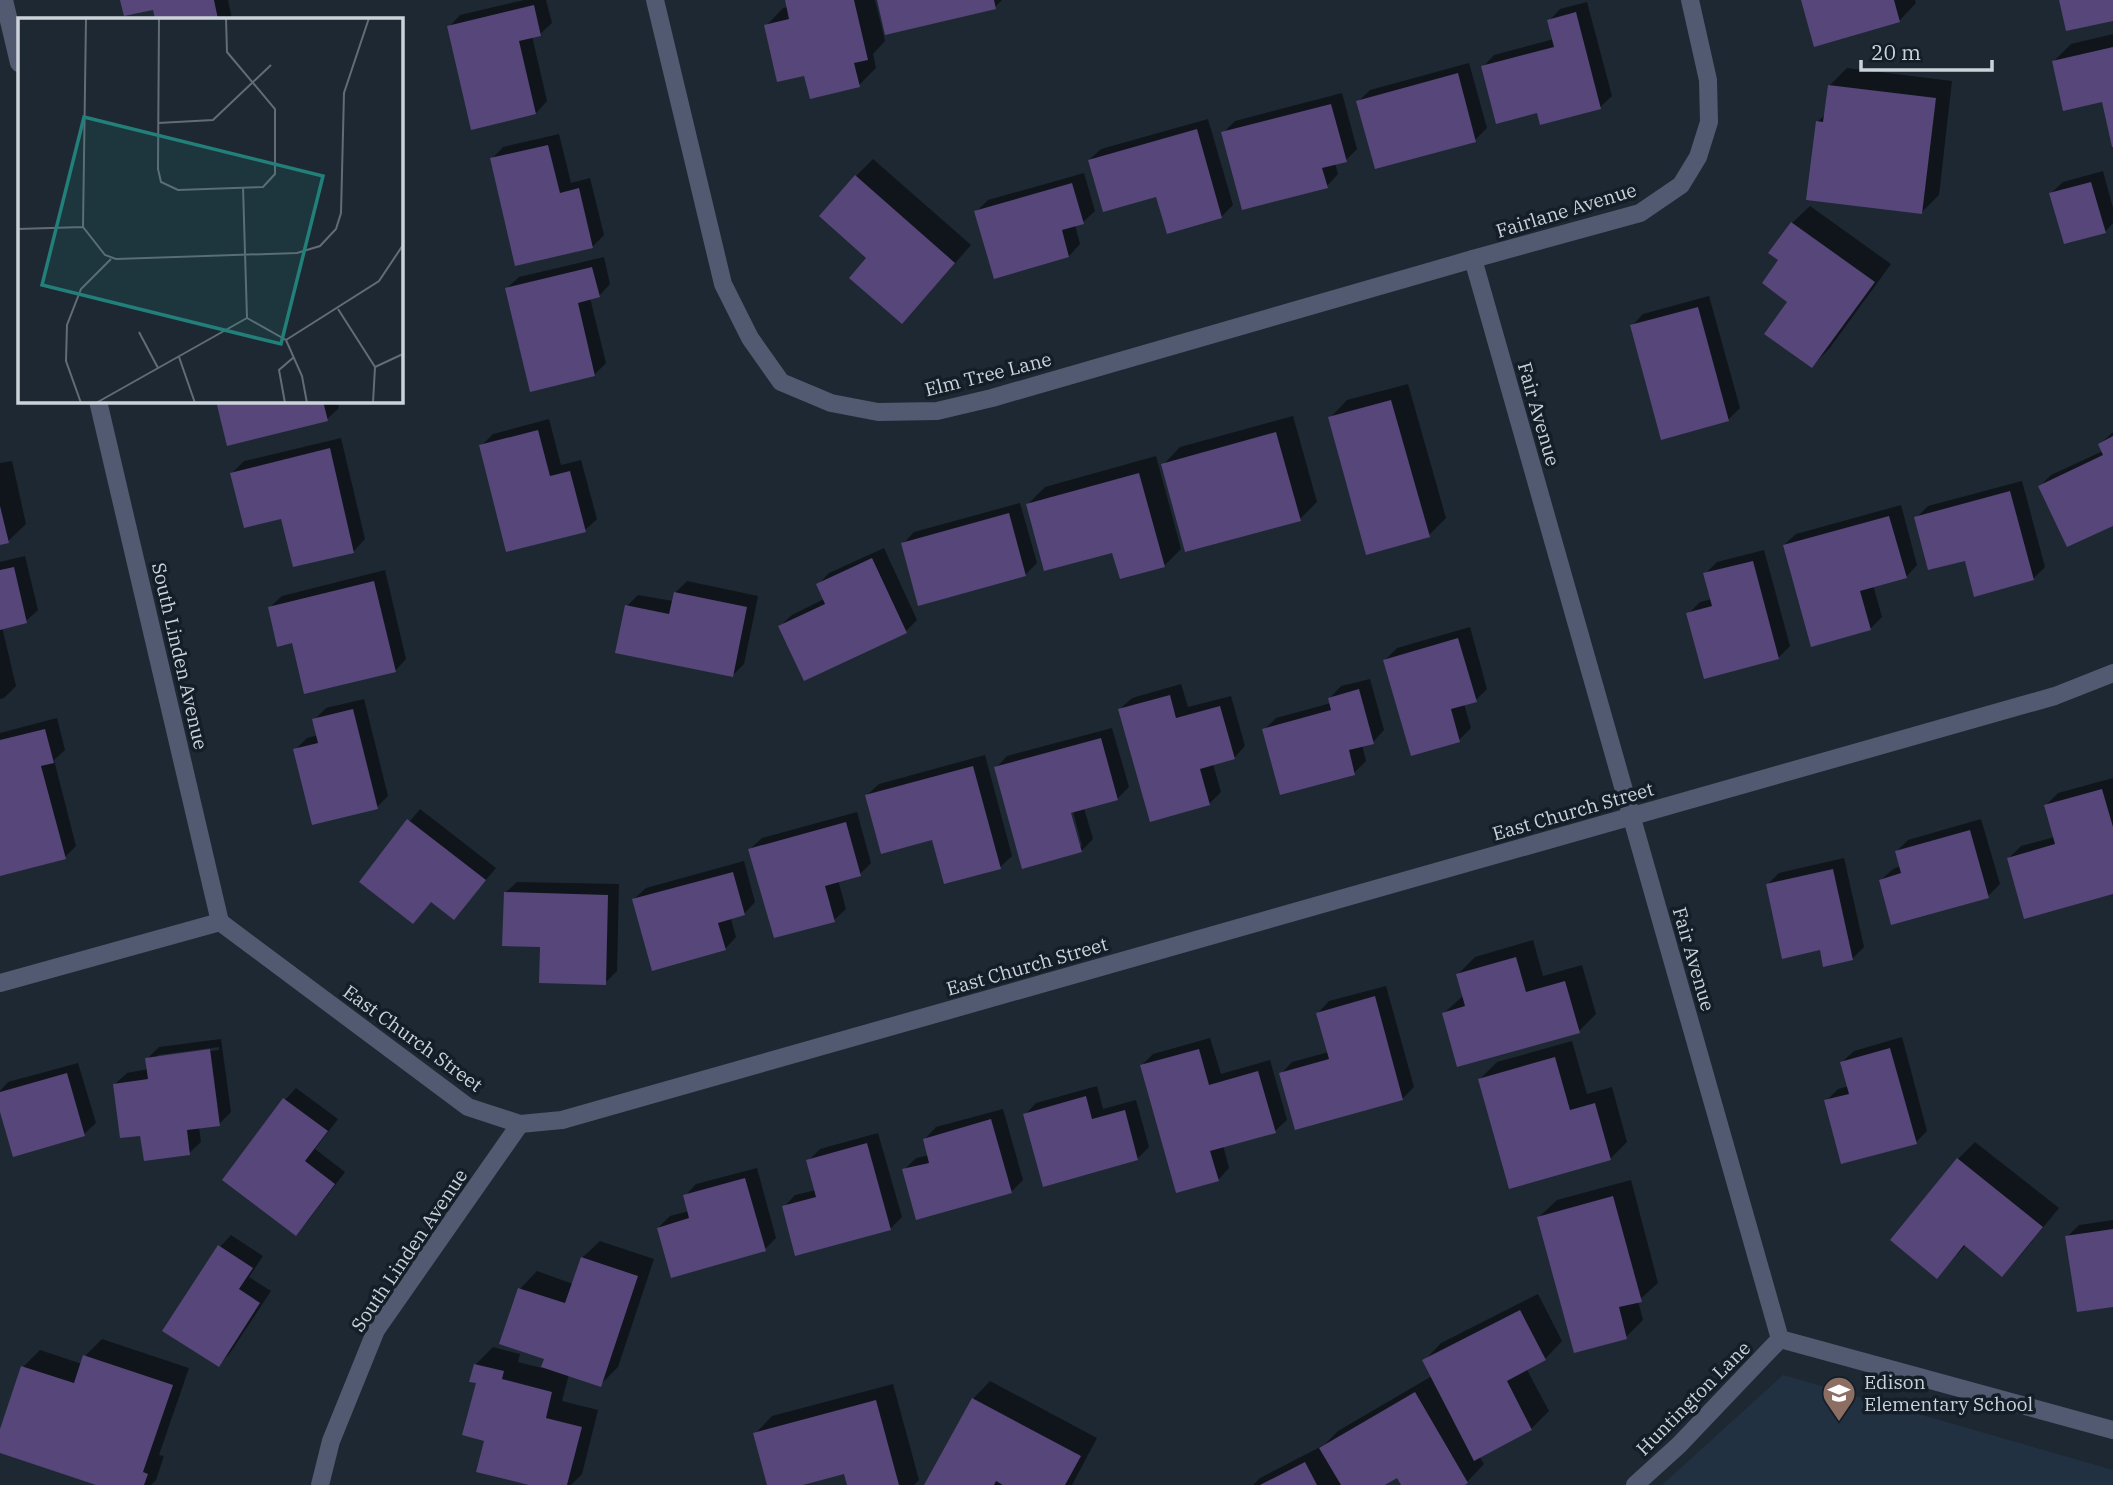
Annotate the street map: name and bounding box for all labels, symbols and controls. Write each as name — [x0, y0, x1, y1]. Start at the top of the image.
inset map — [18, 18, 402, 402]
scale bar — [1861, 28, 1992, 72]
text: 20 m — [1871, 38, 1921, 66]
street label: Fairlane Avenue — [1493, 177, 1639, 243]
street label: Elm Tree Lane — [922, 347, 1054, 401]
street label: Fair Avenue — [1513, 359, 1565, 469]
street label: South Linden Avenue — [147, 560, 213, 752]
street label: East Church Street — [1490, 776, 1657, 845]
street label: Fair Avenue — [1668, 904, 1720, 1014]
street label: East Church Street — [944, 931, 1111, 1000]
street label: East Church Street — [339, 979, 488, 1097]
street label: South Linden Avenue — [346, 1164, 472, 1336]
street label: Huntington Lane — [1631, 1336, 1755, 1460]
place label: Edison Elementary School — [1864, 1370, 2034, 1416]
school or university icon: Edison Elementary School — [1820, 1374, 1858, 1423]

